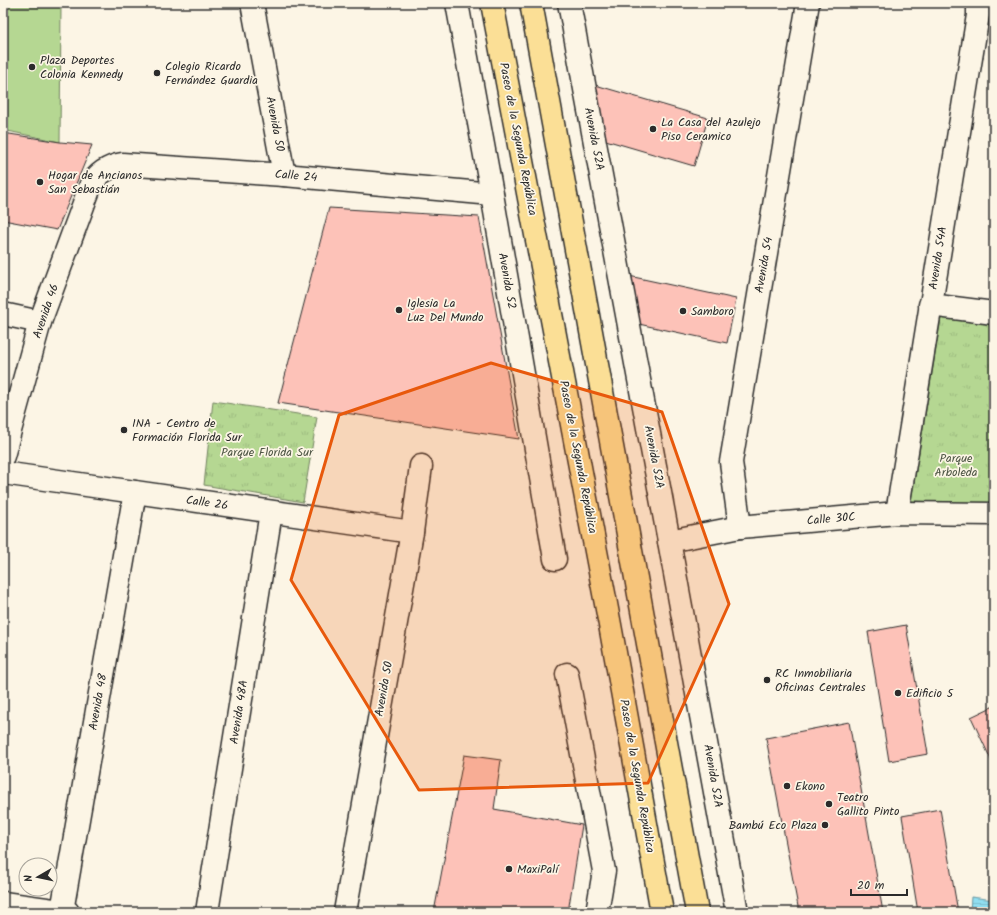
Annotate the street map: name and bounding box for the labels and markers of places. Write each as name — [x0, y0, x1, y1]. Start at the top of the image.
place label: Plaza Deportes Colonia Kennedy — [40, 51, 123, 84]
place label: Colegio Ricardo Fernández Guardia — [165, 57, 258, 90]
marker: Plaza Deportes Colonia Kennedy — [27, 62, 37, 72]
marker: Colegio Ricardo Fernández Guardia — [152, 68, 162, 78]
place label: La Casa del Azulejo Piso Ceramico — [661, 113, 761, 146]
marker: La Casa del Azulejo Piso Ceramico — [648, 124, 658, 134]
place label: Hogar de Ancianos San Sebastián — [48, 166, 142, 199]
marker: Hogar de Ancianos San Sebastián — [35, 177, 45, 187]
place label: Iglesia La Luz Del Mundo — [407, 294, 483, 327]
place label: Samboro — [691, 302, 734, 321]
marker: Iglesia La Luz Del Mundo — [394, 305, 404, 315]
marker: Samboro — [678, 306, 688, 316]
place label: INA - Centro de Formación Florida Sur — [132, 414, 243, 447]
marker: INA - Centro de Formación Florida Sur — [119, 425, 129, 435]
place label: RC Inmobiliaria Oficinas Centrales — [775, 664, 866, 697]
marker: RC Inmobiliaria Oficinas Centrales — [762, 675, 772, 685]
place label: Edificio 5 — [906, 684, 955, 703]
marker: Edificio 5 — [893, 688, 903, 698]
place label: Ekono — [795, 777, 825, 796]
marker: Ekono — [782, 781, 792, 791]
place label: Teatro Gallito Pinto — [837, 788, 899, 821]
marker: Teatro Gallito Pinto — [824, 799, 834, 809]
place label: Bambú Eco Plaza — [729, 816, 817, 835]
marker: Bambú Eco Plaza — [820, 820, 830, 830]
place label: MaxiPalí — [517, 860, 560, 879]
marker: MaxiPalí — [504, 864, 514, 874]

